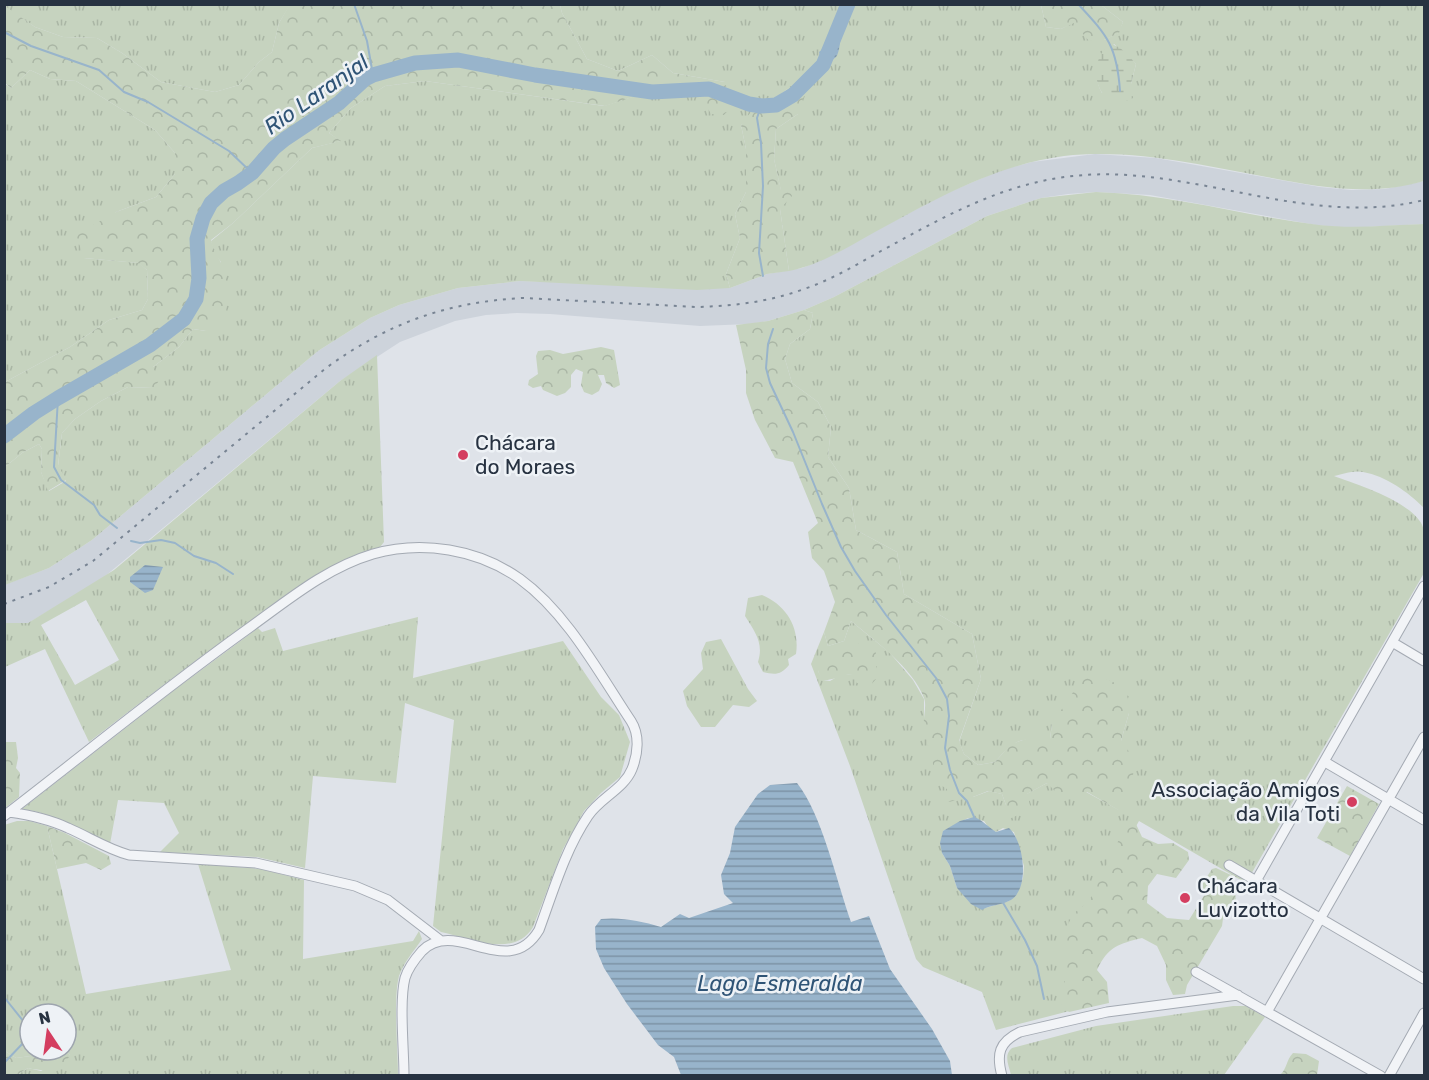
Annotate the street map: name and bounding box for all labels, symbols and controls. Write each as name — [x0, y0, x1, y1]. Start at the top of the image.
water label: Rio Laranjal — [259, 48, 374, 140]
place label: Chácara do Moraes — [475, 430, 575, 479]
marker: Chácara do Moraes — [456, 448, 470, 462]
place label: Associação Amigos da Vila Toti — [1151, 777, 1340, 826]
marker: Associação Amigos da Vila Toti — [1345, 795, 1359, 809]
place label: Chácara Luvizotto — [1197, 873, 1289, 922]
marker: Chácara Luvizotto — [1178, 891, 1192, 905]
water label: Lago Esmeralda — [697, 970, 863, 997]
north arrow — [18, 1002, 78, 1062]
text: N — [37, 1007, 52, 1028]

